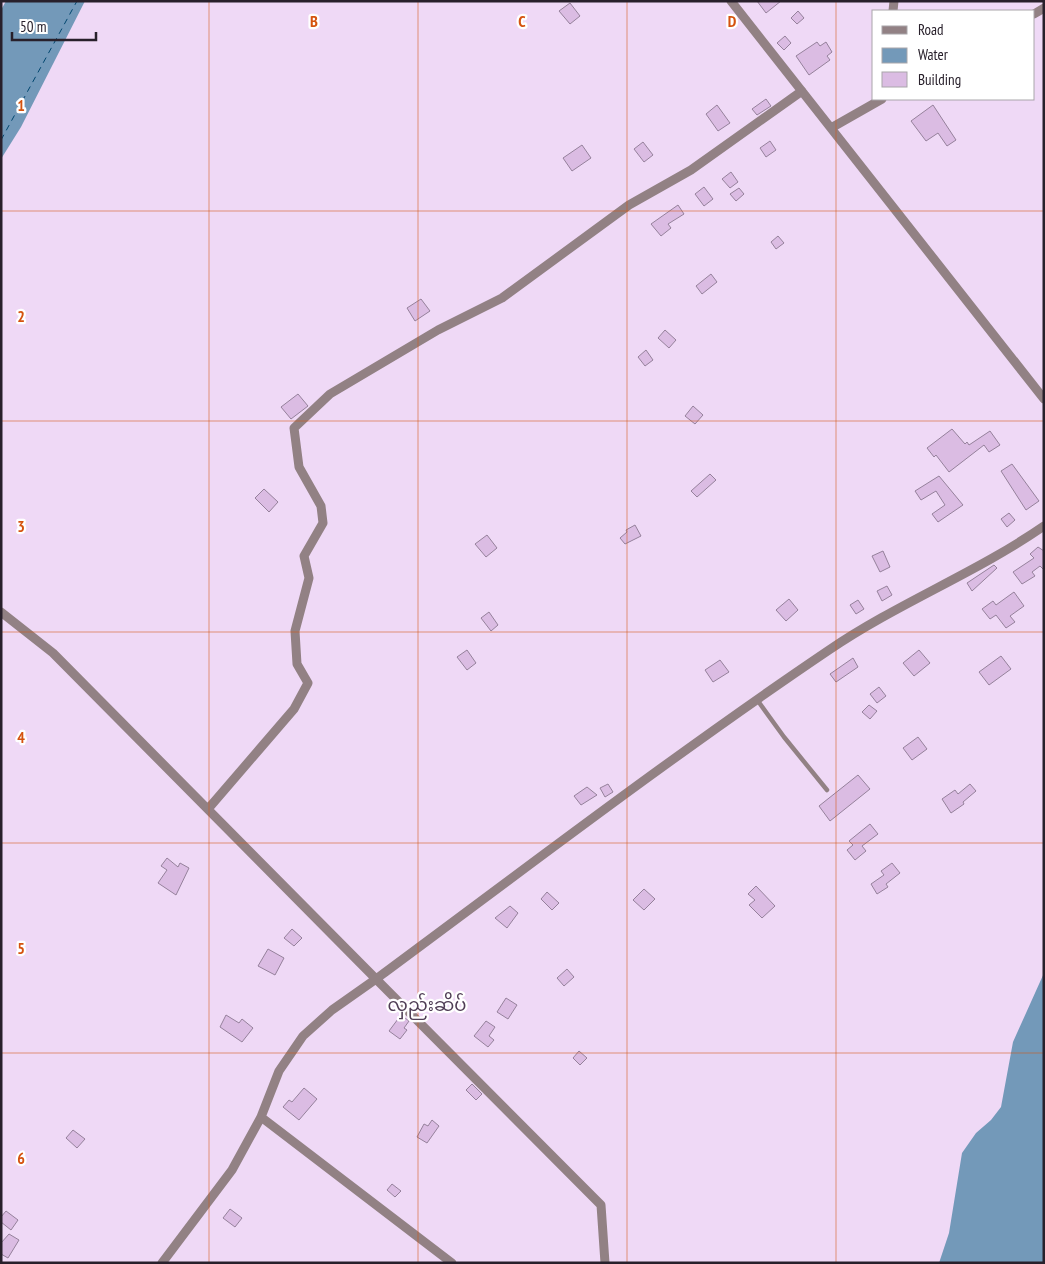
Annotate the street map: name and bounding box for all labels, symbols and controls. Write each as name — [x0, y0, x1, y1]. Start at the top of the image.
scale bar — [12, 10, 96, 42]
legend — [872, 10, 1035, 100]
text: B — [310, 11, 318, 31]
text: C — [518, 11, 526, 31]
text: D — [728, 11, 737, 31]
text: 50 m — [20, 17, 46, 36]
text: Road — [918, 20, 944, 39]
text: Water — [918, 45, 949, 64]
text: Building — [918, 70, 961, 89]
text: 1 — [17, 95, 25, 115]
text: 2 — [17, 306, 25, 326]
text: 3 — [17, 516, 25, 536]
text: 4 — [17, 727, 25, 747]
text: 5 — [17, 938, 25, 958]
district label: လှည်းဆိပ် — [388, 991, 466, 1020]
text: 6 — [17, 1148, 25, 1168]

